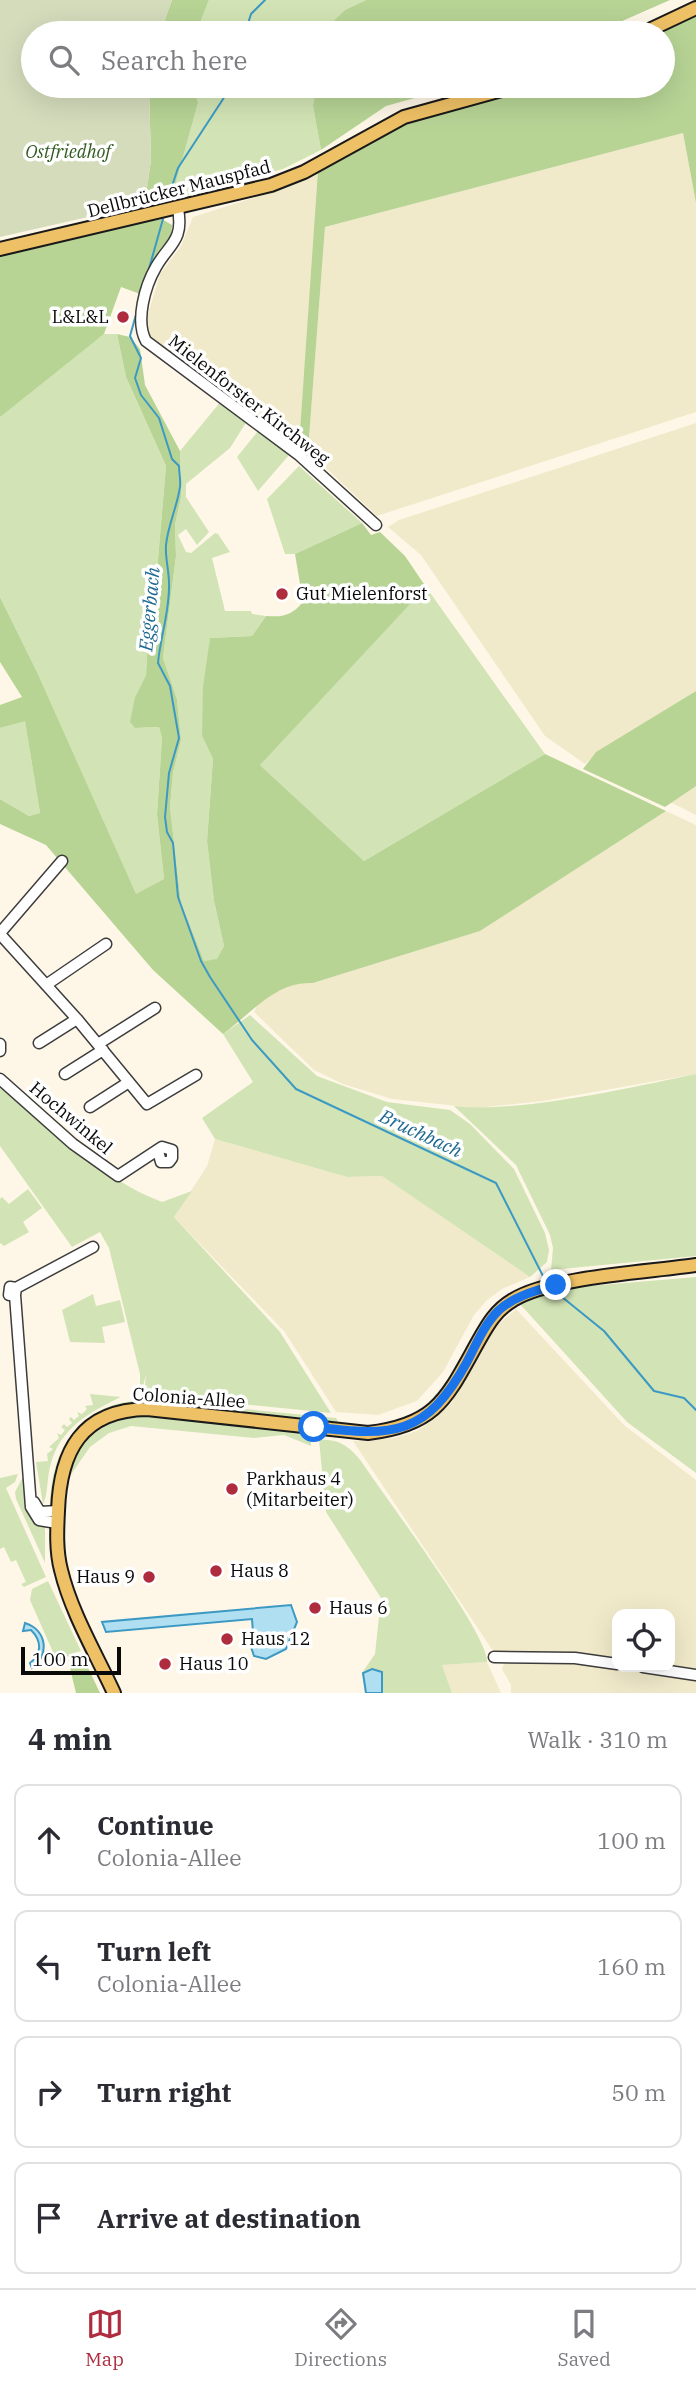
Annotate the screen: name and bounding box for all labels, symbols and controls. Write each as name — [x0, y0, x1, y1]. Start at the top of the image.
search box — [21, 21, 675, 98]
icon: search — [45, 41, 83, 79]
text: Search here — [101, 43, 247, 77]
park label: Ostfriedhof — [25, 140, 114, 163]
street label: Dellbrücker Mauspfad — [85, 155, 273, 222]
place label: L&L&L — [52, 305, 109, 328]
marker: L&L&L — [115, 309, 131, 325]
street label: Mielenforster Kirchweg — [164, 329, 335, 470]
water label: Eggerbach — [133, 565, 165, 653]
place label: Gut Mielenforst — [296, 582, 427, 605]
marker: Gut Mielenforst — [274, 586, 290, 602]
street label: Hochwinkel — [25, 1076, 118, 1159]
water label: Bruchbach — [375, 1103, 466, 1163]
route end — [540, 1269, 571, 1300]
street label: Colonia-Allee — [132, 1382, 246, 1413]
route start — [298, 1411, 329, 1442]
place label: Parkhaus 4 (Mitarbeiter) — [246, 1467, 354, 1511]
marker: Parkhaus 4 (Mitarbeiter) — [224, 1481, 240, 1497]
place label: Haus 8 — [230, 1559, 289, 1582]
marker: Haus 8 — [208, 1563, 224, 1579]
place label: Haus 9 — [76, 1565, 135, 1588]
marker: Haus 9 — [141, 1569, 157, 1585]
place label: Haus 6 — [329, 1596, 388, 1619]
marker: Haus 6 — [307, 1600, 323, 1616]
map controls — [612, 1609, 675, 1672]
button: locate — [612, 1609, 675, 1672]
place label: Haus 12 — [241, 1627, 311, 1650]
marker: Haus 12 — [219, 1631, 235, 1647]
scale bar — [21, 1644, 121, 1676]
text: 100 m — [32, 1647, 89, 1671]
place label: Haus 10 — [179, 1652, 249, 1675]
marker: Haus 10 — [157, 1656, 173, 1672]
text: 4 min — [28, 1719, 112, 1758]
text: Walk · 310 m — [527, 1724, 668, 1754]
text: Continue — [97, 1808, 214, 1842]
icon: ahead — [30, 1821, 68, 1859]
text: 100 m — [597, 1825, 666, 1855]
text: Colonia-Allee — [97, 1842, 242, 1872]
text: Turn left — [97, 1934, 211, 1968]
icon: left — [30, 1947, 68, 1985]
text: 160 m — [597, 1951, 666, 1981]
text: Colonia-Allee — [97, 1968, 242, 1998]
icon: right — [30, 2073, 68, 2111]
text: Turn right — [97, 2075, 231, 2109]
text: 50 m — [611, 2077, 666, 2107]
icon: arrive — [30, 2199, 68, 2237]
text: Arrive at destination — [97, 2201, 361, 2235]
tab: Map — [85, 2305, 124, 2371]
tab: Directions — [294, 2305, 387, 2371]
tab: Saved — [558, 2305, 611, 2371]

